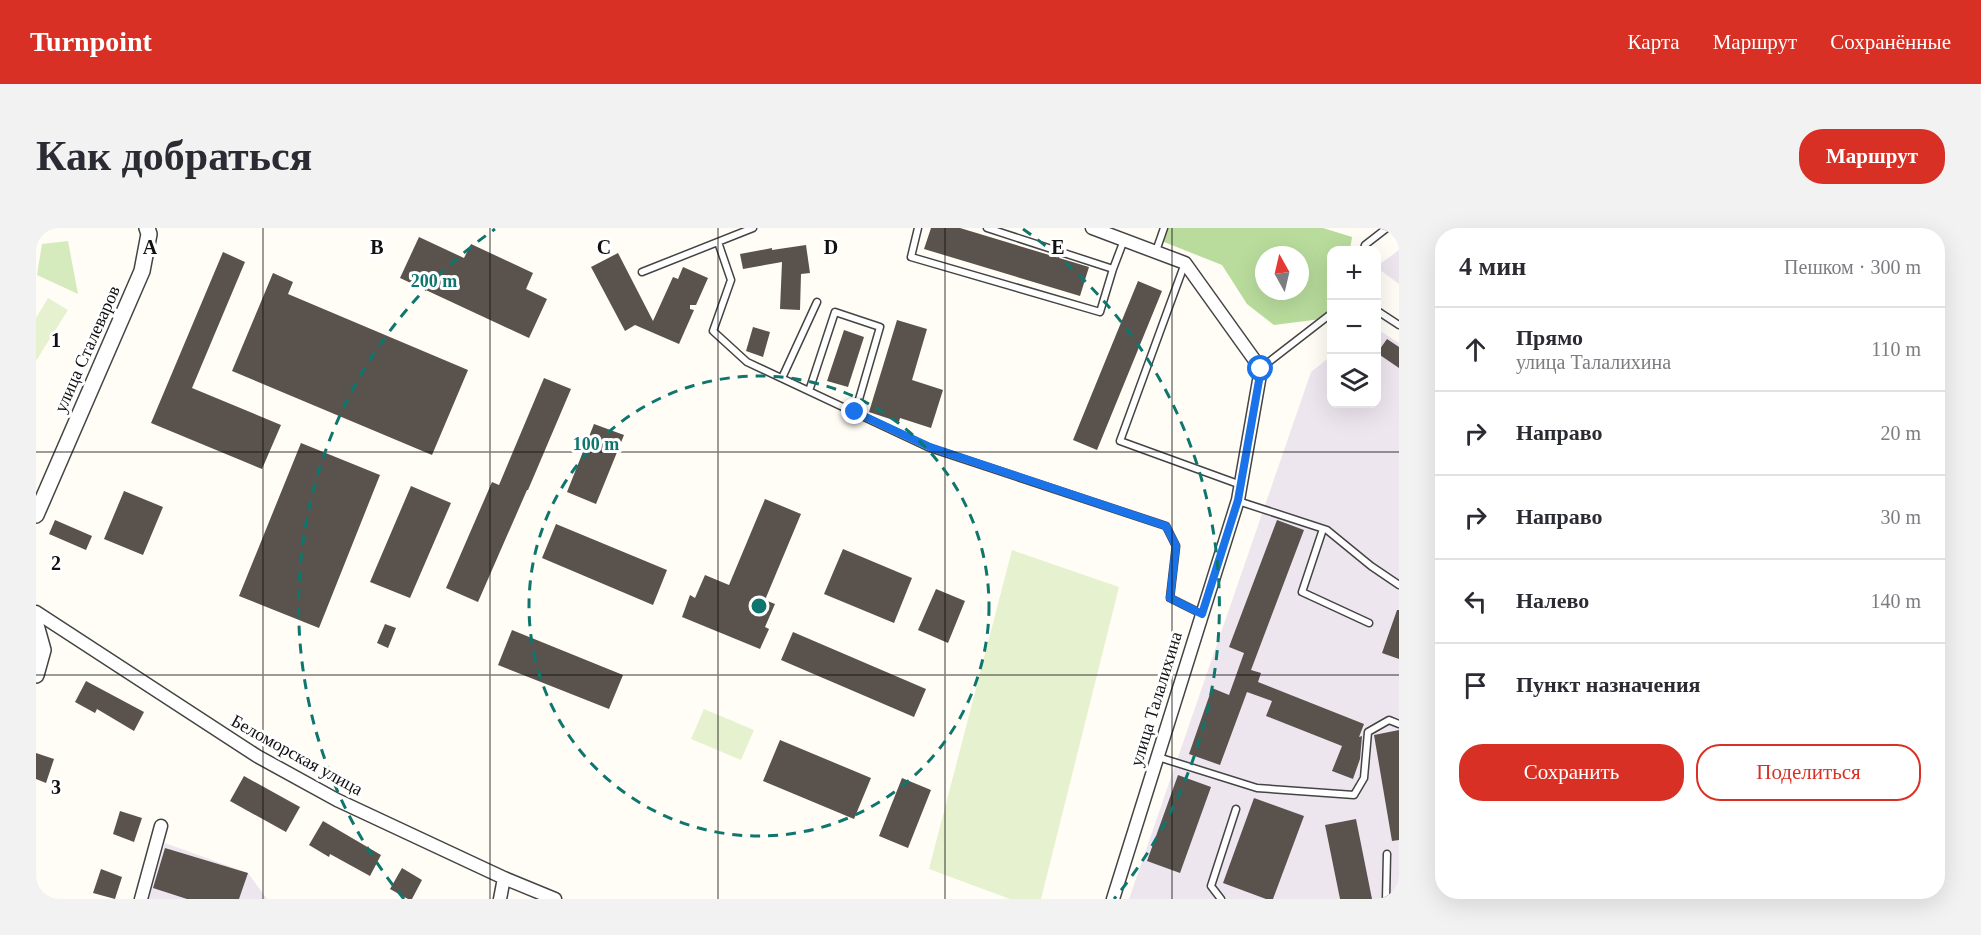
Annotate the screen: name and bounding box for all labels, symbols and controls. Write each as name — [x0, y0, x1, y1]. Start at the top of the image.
text: Turnpoint — [30, 26, 152, 57]
text: Карта — [1628, 30, 1680, 54]
text: Маршрут — [1713, 30, 1797, 54]
text: Сохранённые — [1830, 30, 1951, 54]
button: Маршрут — [1799, 129, 1945, 184]
text: Как добраться — [36, 133, 312, 179]
text: A — [143, 236, 158, 258]
text: B — [370, 236, 384, 258]
text: C — [597, 236, 611, 258]
text: D — [824, 236, 838, 258]
text: E — [1051, 236, 1065, 258]
north arrow — [1255, 246, 1309, 300]
map controls — [1327, 246, 1381, 408]
button: + — [1327, 246, 1381, 300]
text: 4 мин — [1459, 252, 1526, 281]
text: Пешком · 300 m — [1784, 256, 1921, 278]
text: 200 m — [411, 271, 457, 291]
street label: улица Сталеваров — [50, 283, 124, 415]
button: − — [1327, 300, 1381, 354]
text: Прямо — [1516, 325, 1583, 350]
text: 1 — [51, 329, 61, 351]
icon: ahead — [1459, 333, 1492, 366]
text: 110 m — [1871, 338, 1921, 360]
text: улица Талалихина — [1516, 351, 1671, 373]
button: layers — [1327, 354, 1381, 408]
route start — [1247, 355, 1273, 381]
route end — [841, 398, 867, 424]
icon: right — [1459, 417, 1492, 450]
text: Направо — [1516, 420, 1602, 445]
text: 20 m — [1880, 422, 1921, 444]
text: 100 m — [573, 434, 619, 454]
icon: right — [1459, 501, 1492, 534]
text: Направо — [1516, 504, 1602, 529]
text: 30 m — [1880, 506, 1921, 528]
text: 2 — [51, 552, 61, 574]
icon: left — [1459, 585, 1492, 618]
text: Налево — [1516, 588, 1589, 613]
text: 140 m — [1870, 590, 1921, 612]
centre of rings — [749, 596, 769, 616]
street label: улица Талалихина — [1126, 629, 1186, 769]
icon: arrive — [1459, 669, 1492, 702]
text: Пункт назначения — [1516, 672, 1701, 697]
street label: Беломорская улица — [228, 711, 366, 799]
button: Сохранить — [1459, 744, 1684, 801]
button: Поделиться — [1696, 744, 1921, 801]
text: 3 — [51, 776, 61, 798]

